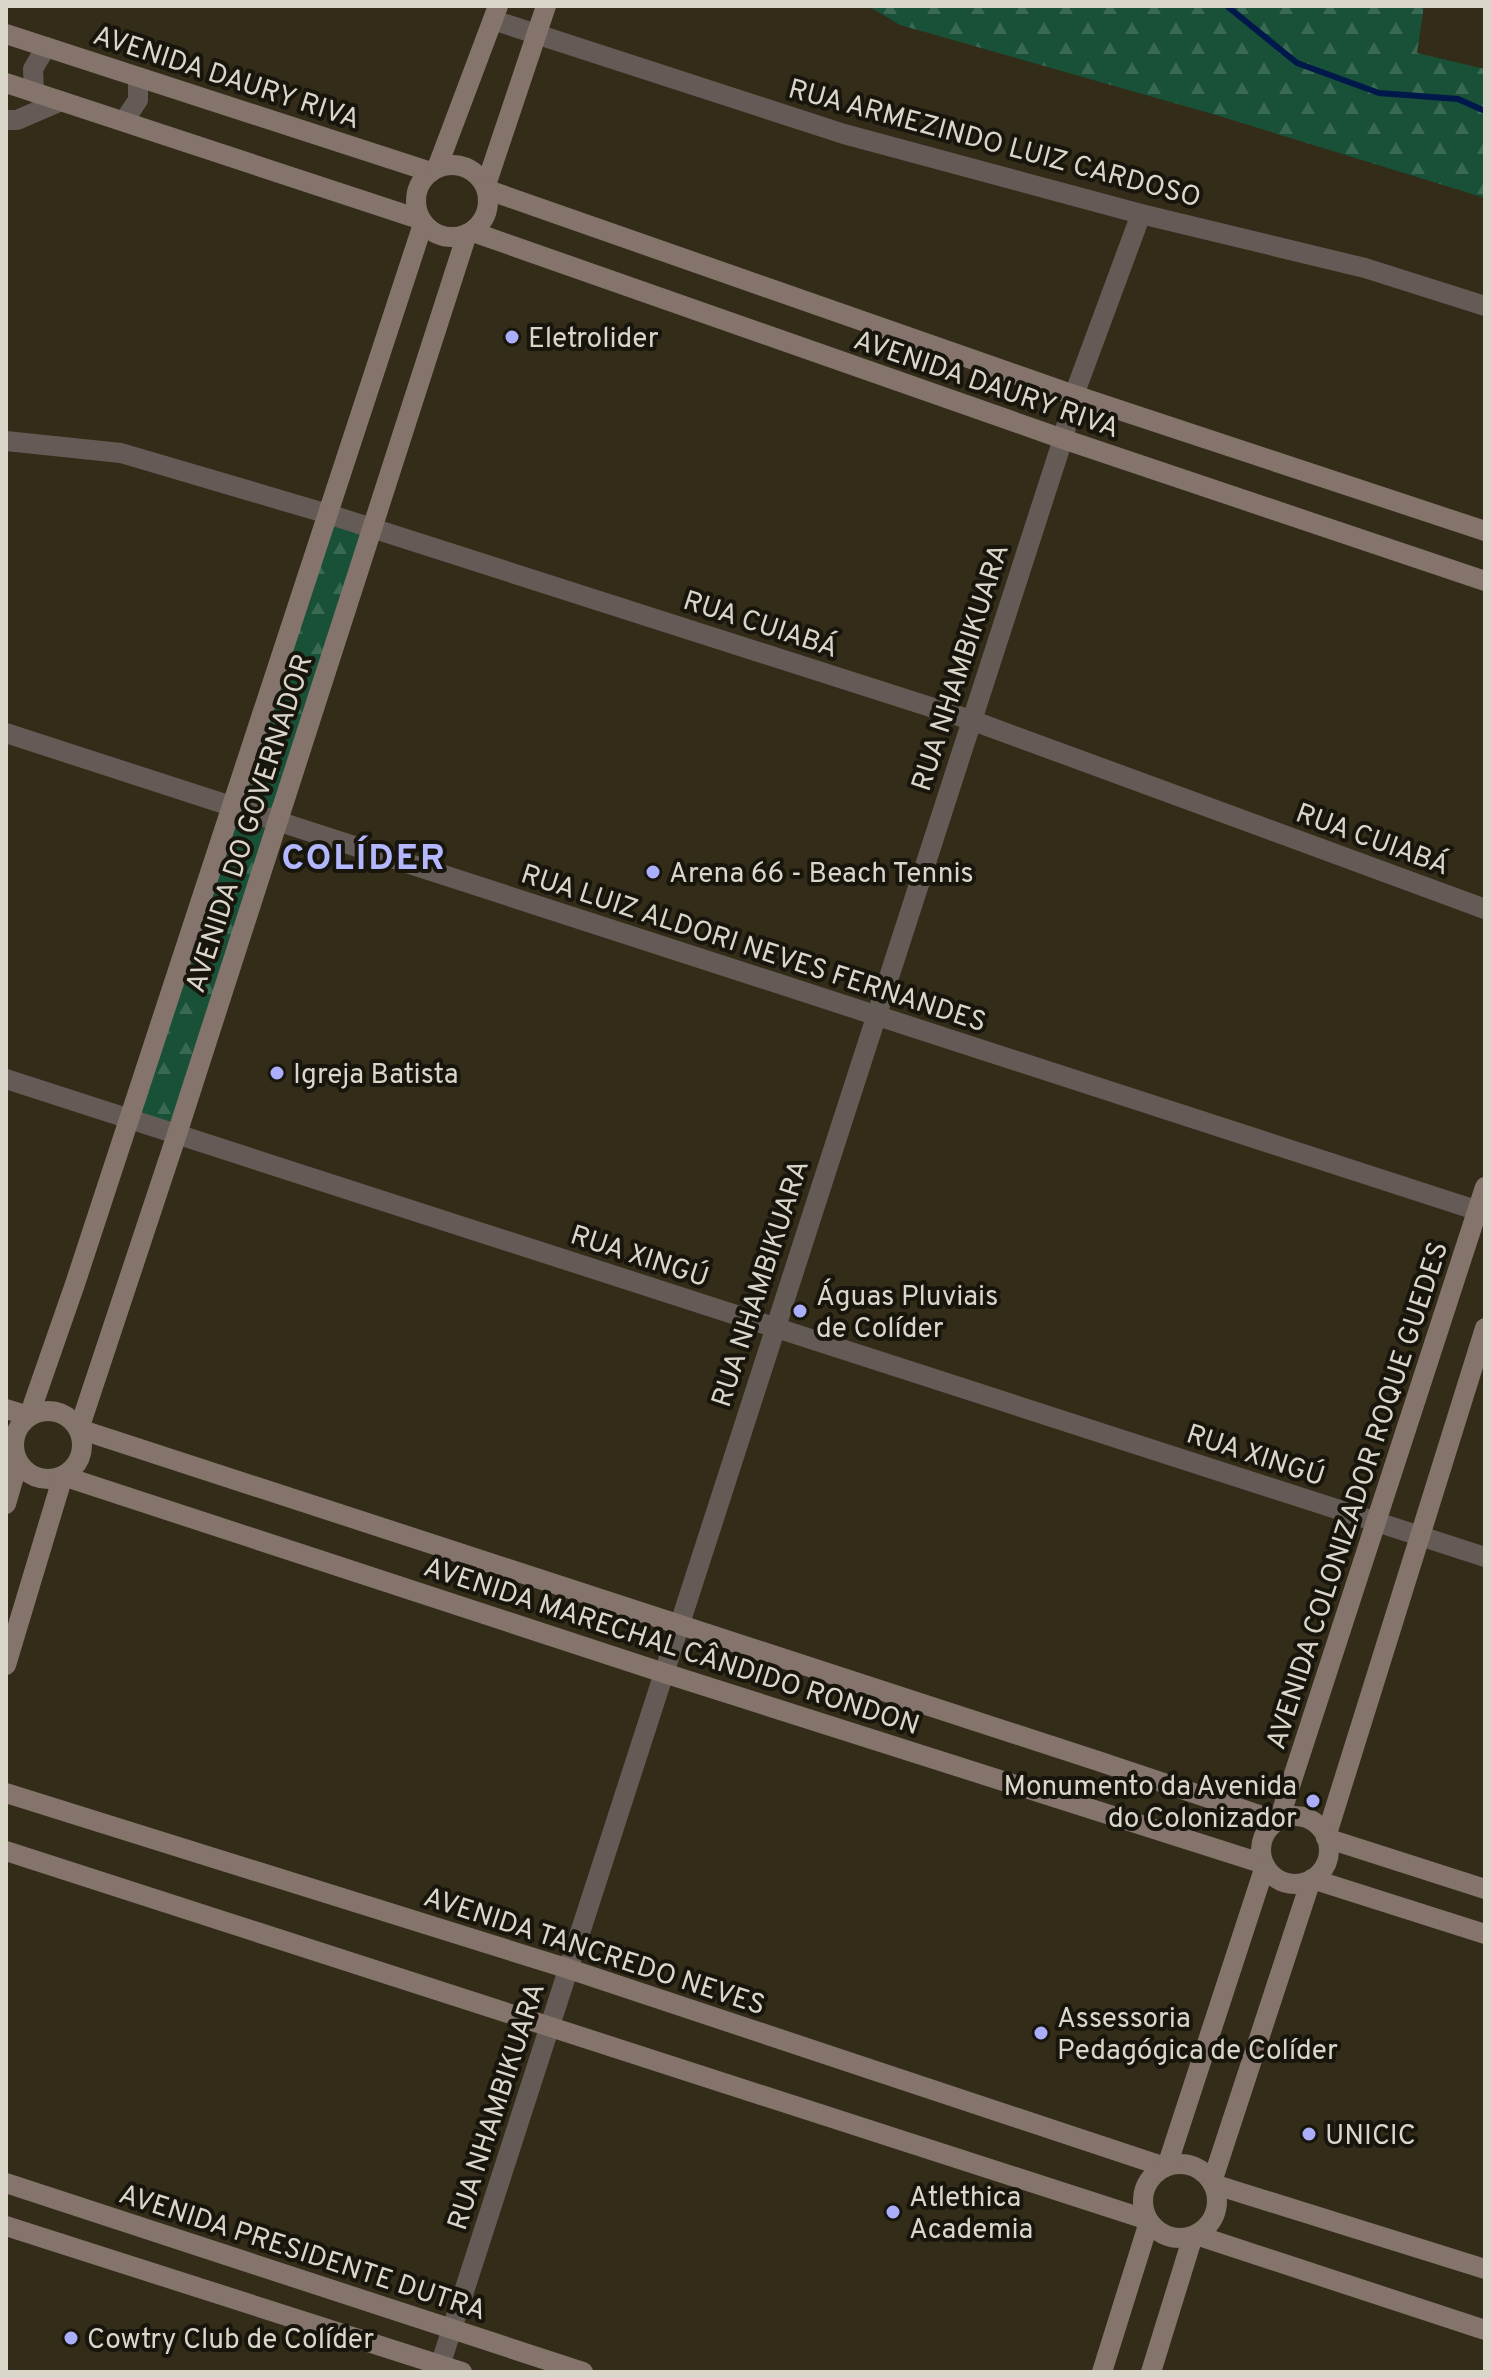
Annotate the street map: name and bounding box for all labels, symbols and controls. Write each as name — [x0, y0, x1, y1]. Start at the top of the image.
street label: AVENIDA DAURY RIVA — [88, 19, 364, 139]
street label: RUA ARMEZINDO LUIZ CARDOSO — [784, 72, 1205, 217]
place label: Eletrolider — [528, 322, 659, 358]
street label: AVENIDA DAURY RIVA — [849, 323, 1124, 448]
marker: Eletrolider — [503, 328, 521, 346]
street label: RUA NHAMBIKUARA — [905, 540, 1019, 796]
street label: RUA CUIABÁ — [678, 582, 843, 668]
street label: AVENIDA DO GOVERNADOR — [179, 650, 323, 998]
street label: RUA CUIABÁ — [1290, 795, 1454, 885]
district label: COLÍDER — [281, 835, 447, 883]
street label: RUA LUIZ ALDORI NEVES FERNANDES — [516, 857, 990, 1042]
place label: Arena 66 - Beach Tennis — [669, 857, 974, 893]
marker: Arena 66 - Beach Tennis — [644, 863, 662, 881]
place label: Igreja Batista — [293, 1058, 459, 1094]
marker: Igreja Batista — [268, 1064, 286, 1082]
street label: RUA NHAMBIKUARA — [705, 1156, 819, 1412]
street label: RUA XINGÚ — [565, 1217, 714, 1297]
street label: AVENIDA COLONIZADOR ROQUE GUEDES — [1260, 1237, 1458, 1755]
place label: Águas Pluviais de Colíder — [816, 1278, 998, 1348]
marker: Águas Pluviais de Colíder — [791, 1302, 809, 1320]
street label: RUA XINGÚ — [1181, 1416, 1330, 1496]
street label: AVENIDA MARECHAL CÂNDIDO RONDON — [419, 1549, 924, 1745]
place label: Monumento da Avenida do Colonizador — [1003, 1770, 1297, 1838]
marker: Monumento da Avenida do Colonizador — [1304, 1792, 1322, 1810]
street label: AVENIDA TANCREDO NEVES — [419, 1881, 769, 2025]
street label: RUA NHAMBIKUARA — [441, 1979, 555, 2235]
place label: Assessoria Pedagógica de Colíder — [1057, 2002, 1338, 2070]
marker: Assessoria Pedagógica de Colíder — [1032, 2024, 1050, 2042]
place label: UNICIC — [1325, 2119, 1416, 2155]
marker: UNICIC — [1300, 2125, 1318, 2143]
street label: AVENIDA PRESIDENTE DUTRA — [114, 2177, 490, 2330]
place label: Atlethica Academia — [909, 2181, 1033, 2249]
marker: Atlethica Academia — [884, 2203, 902, 2221]
place label: Cowtry Club de Colíder — [87, 2323, 374, 2359]
marker: Cowtry Club de Colíder — [62, 2329, 80, 2347]

